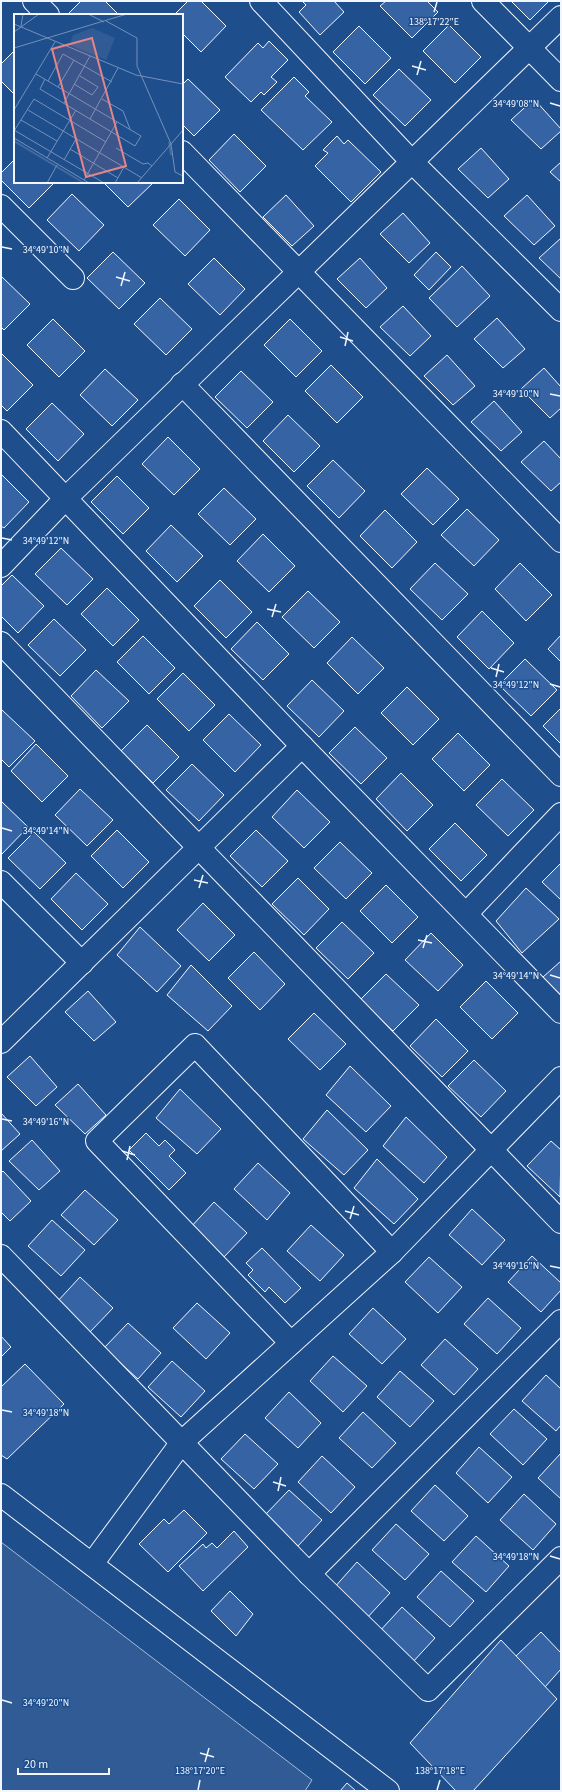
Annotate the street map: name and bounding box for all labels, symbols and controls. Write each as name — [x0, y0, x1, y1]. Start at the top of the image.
inset map — [14, 14, 183, 183]
text: 138°17'22"E — [409, 15, 459, 29]
text: 34°49'08"N — [493, 97, 539, 111]
text: 34°49'10"N — [23, 243, 69, 257]
text: 34°49'10"N — [493, 387, 539, 401]
text: 34°49'12"N — [23, 534, 69, 548]
text: 34°49'12"N — [493, 678, 539, 692]
text: 34°49'14"N — [23, 824, 69, 838]
text: 34°49'14"N — [493, 969, 539, 983]
text: 34°49'16"N — [23, 1115, 69, 1129]
text: 34°49'16"N — [493, 1259, 539, 1273]
text: 34°49'18"N — [23, 1406, 69, 1420]
text: 34°49'18"N — [493, 1550, 539, 1564]
text: 34°49'20"N — [23, 1696, 69, 1710]
scale bar — [18, 1750, 109, 1776]
text: 20 m — [24, 1756, 48, 1773]
text: 138°17'20"E — [175, 1764, 225, 1778]
text: 138°17'18"E — [415, 1764, 465, 1778]

